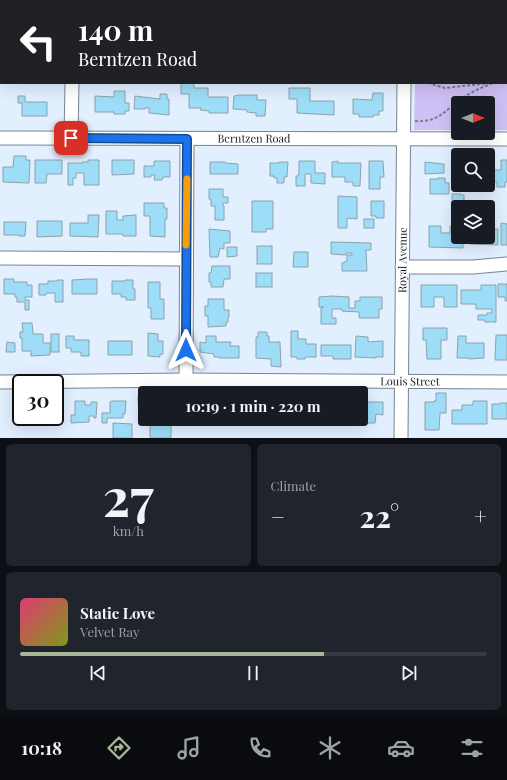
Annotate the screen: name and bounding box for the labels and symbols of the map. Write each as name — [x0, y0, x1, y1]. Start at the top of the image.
north arrow — [451, 96, 495, 140]
pin — [54, 121, 88, 155]
street label: Berntzen Road — [217, 130, 291, 146]
street label: Royal Avenue — [394, 227, 410, 293]
position arrow — [165, 329, 207, 371]
street label: Louis Street — [380, 373, 440, 389]
speed limit sign: 30 — [12, 374, 64, 426]

